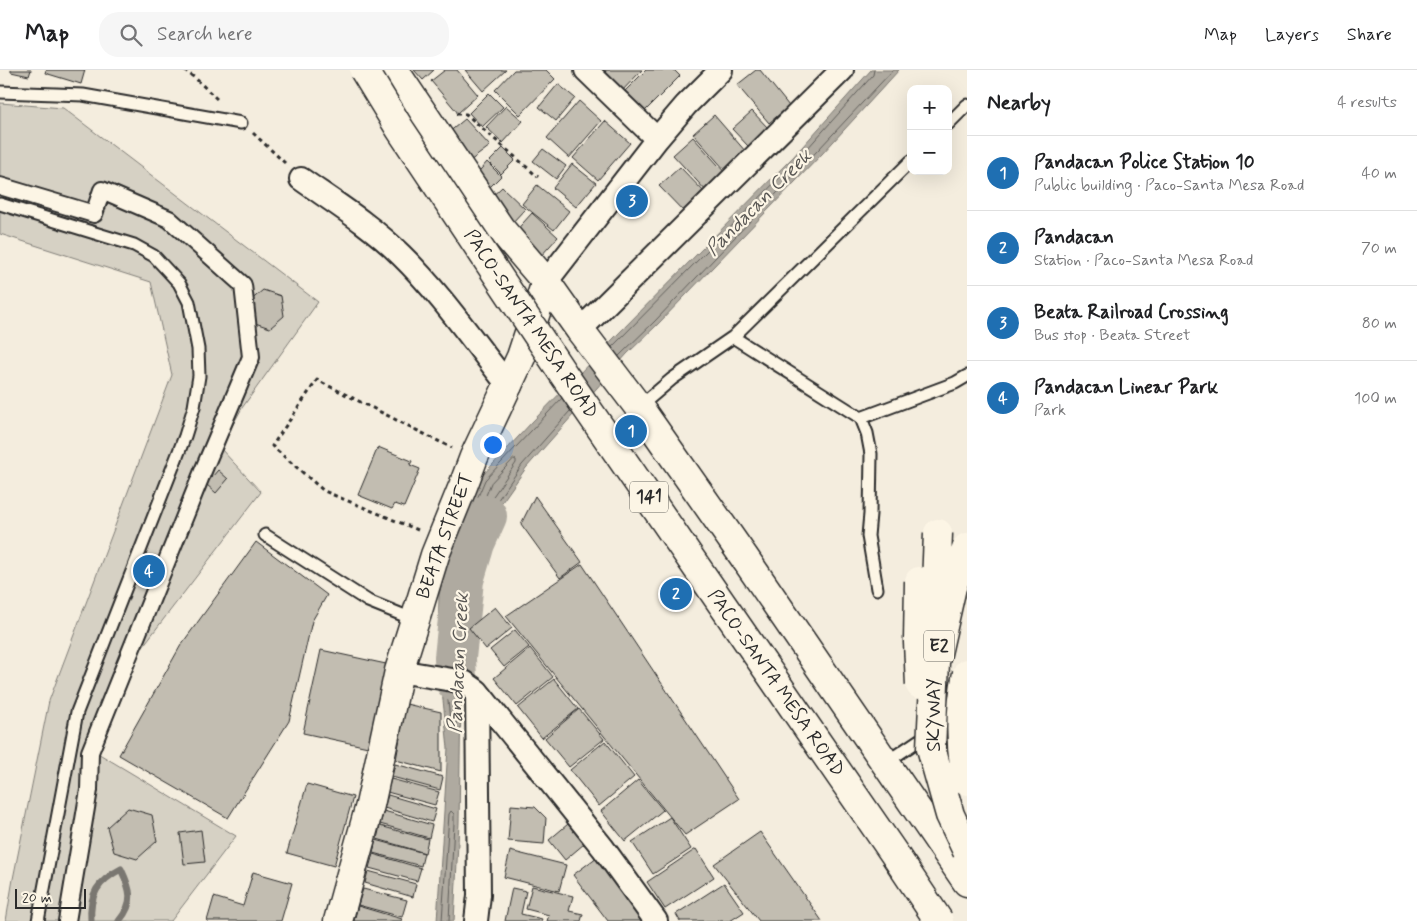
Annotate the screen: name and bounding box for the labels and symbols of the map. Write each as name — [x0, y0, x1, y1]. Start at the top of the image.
water label: Pandacan Creek — [700, 143, 819, 262]
pin: 3 — [616, 182, 648, 220]
street label: PACO-SANTA MESA ROAD — [458, 224, 604, 424]
pin: 1 — [615, 412, 647, 450]
your location — [480, 432, 506, 458]
street label: BEATA STREET — [411, 469, 479, 603]
road number: 141 — [630, 482, 668, 512]
pin: 4 — [133, 552, 165, 590]
pin: 2 — [660, 575, 692, 613]
street label: PACO-SANTA MESA ROAD — [702, 584, 850, 782]
water label: Pandacan Creek — [442, 591, 476, 734]
road number: E2 — [924, 630, 954, 662]
street label: SKYWAY — [922, 678, 947, 752]
scale bar — [15, 886, 86, 909]

